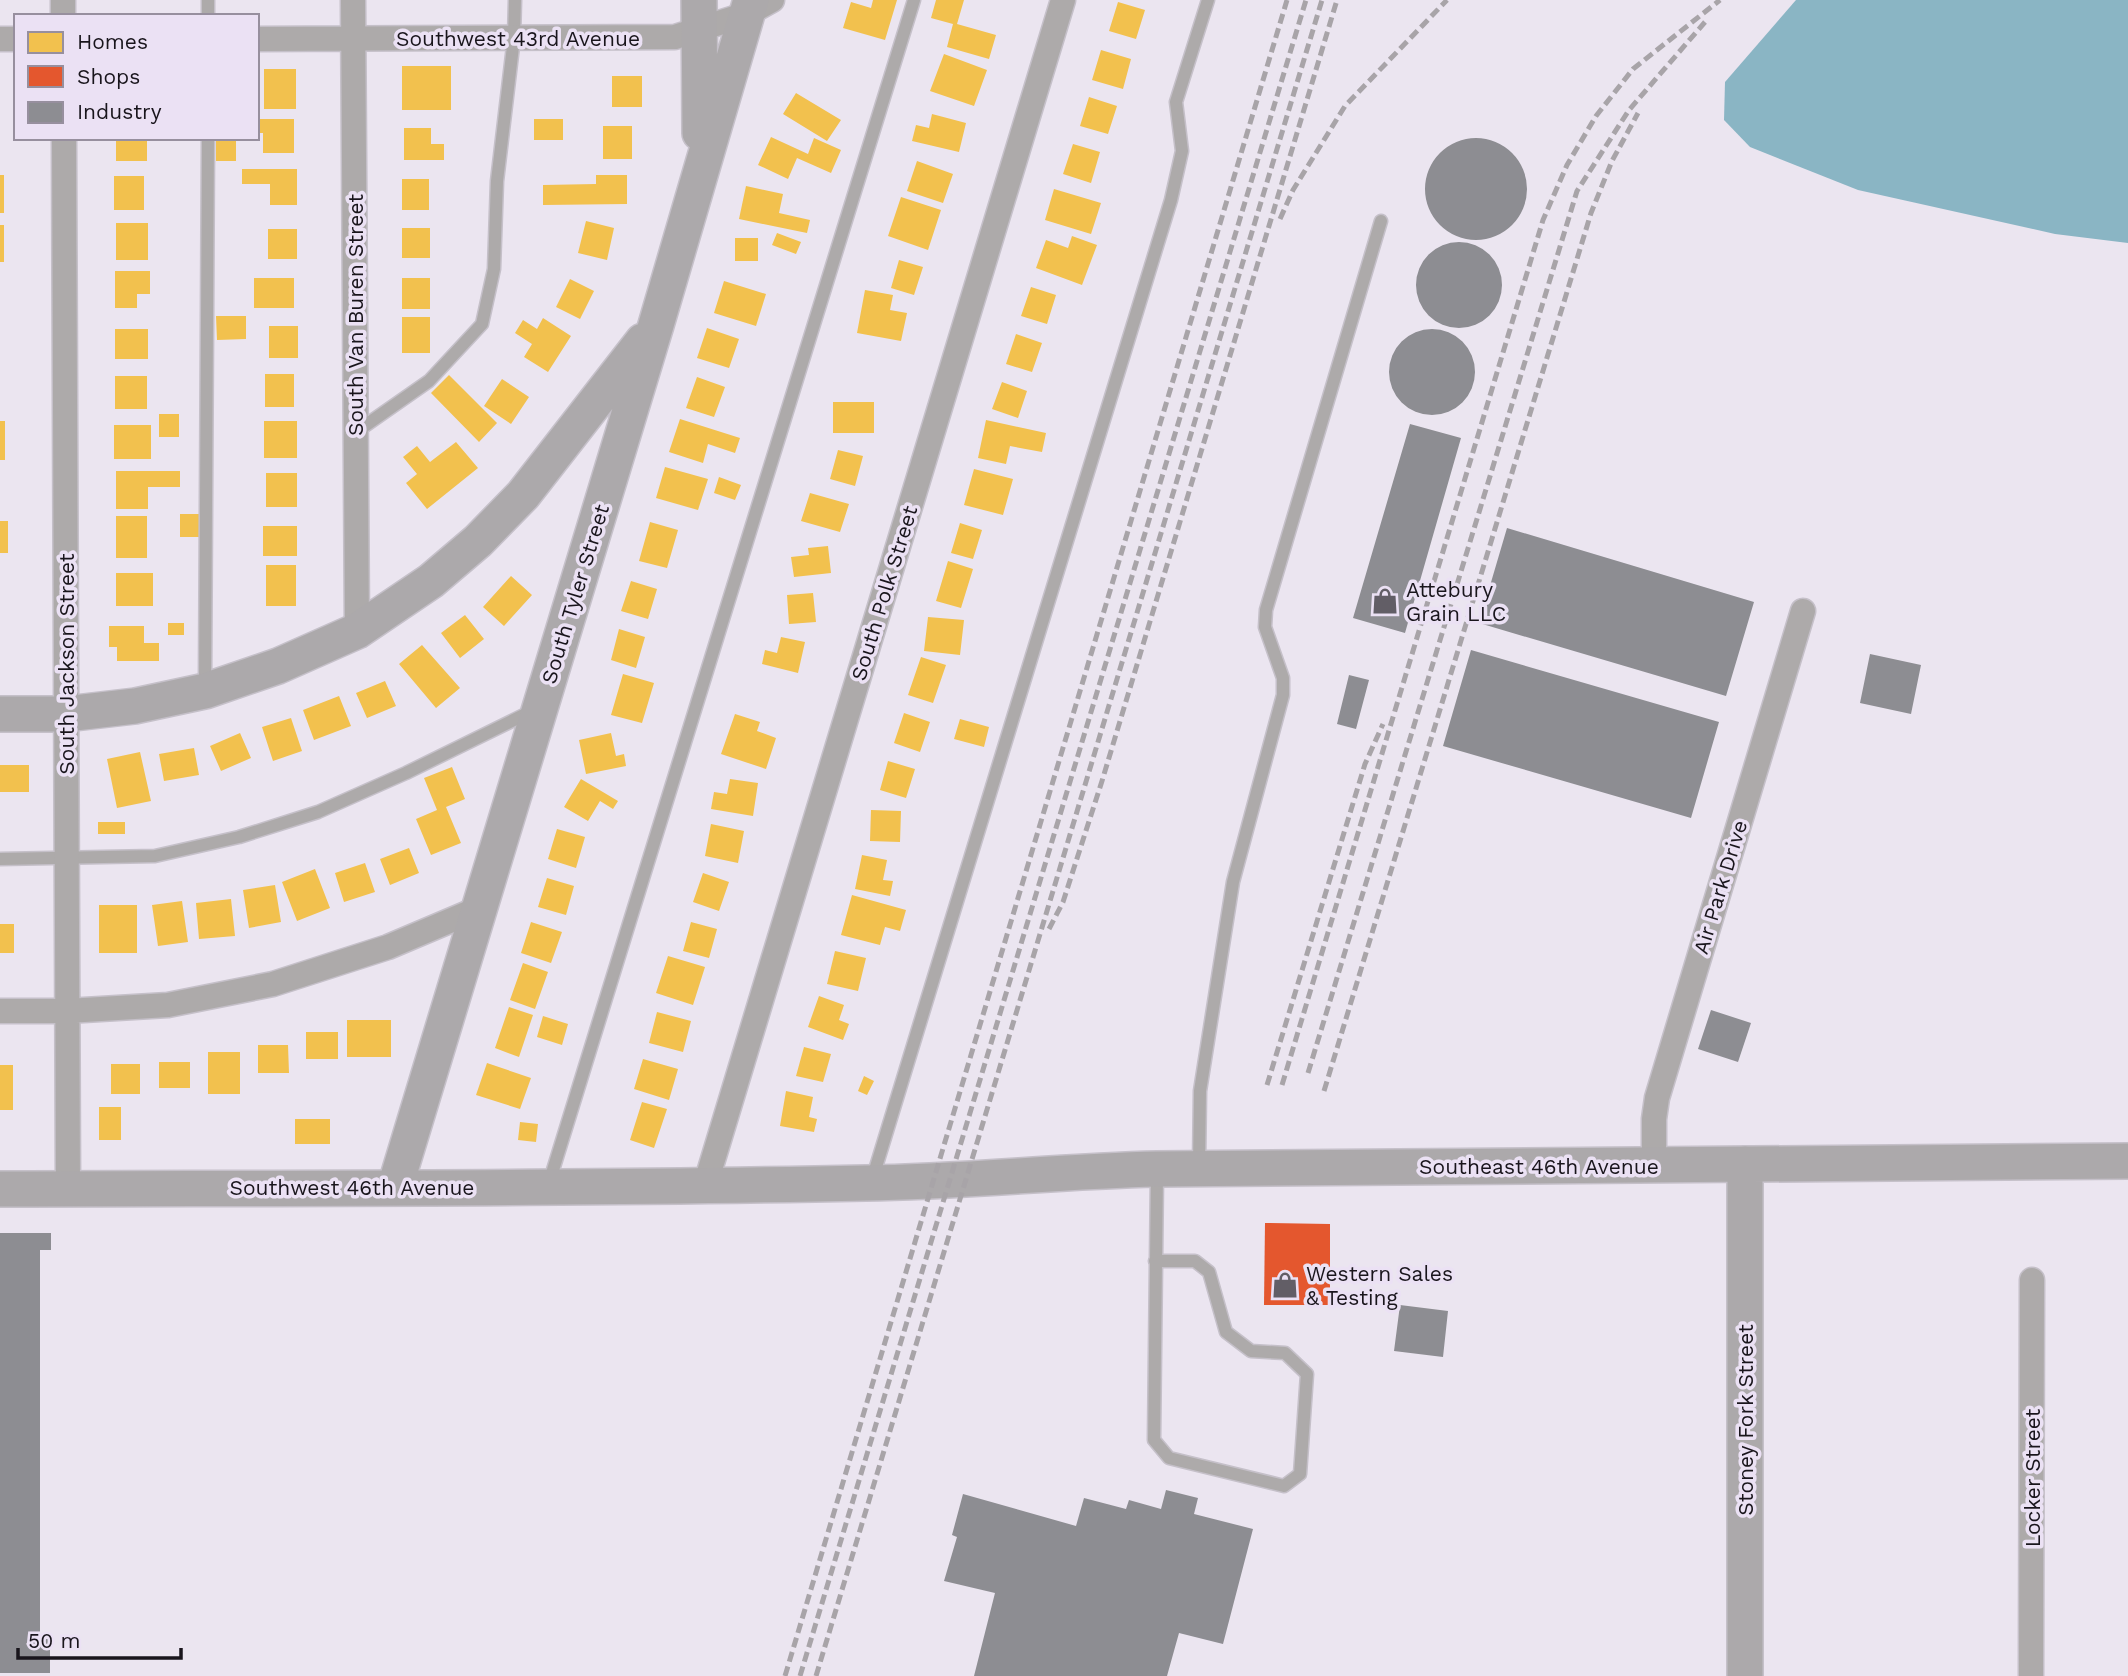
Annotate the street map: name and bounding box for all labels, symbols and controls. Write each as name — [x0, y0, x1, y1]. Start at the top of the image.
legend — [14, 14, 259, 140]
street label: Southwest 43rd Avenue — [396, 26, 640, 51]
text: Homes — [77, 29, 148, 54]
text: Shops — [77, 64, 140, 89]
text: Industry — [77, 99, 162, 124]
street label: South Van Buren Street — [343, 194, 368, 436]
street label: South Tyler Street — [536, 501, 614, 687]
street label: South Polk Street — [846, 502, 923, 683]
street label: South Jackson Street — [54, 553, 79, 775]
place label: Attebury Grain LLC — [1406, 577, 1506, 626]
shop icon: Attebury Grain LLC — [1370, 586, 1400, 616]
street label: Air Park Drive — [1688, 817, 1752, 957]
street label: Southeast 46th Avenue — [1419, 1154, 1659, 1179]
street label: Southwest 46th Avenue — [229, 1175, 475, 1200]
place label: Western Sales & Testing — [1306, 1261, 1453, 1310]
shop icon: Western Sales & Testing — [1270, 1270, 1300, 1300]
street label: Stoney Fork Street — [1733, 1324, 1758, 1516]
street label: Locker Street — [2020, 1408, 2045, 1547]
scale bar — [18, 1616, 180, 1660]
text: 50 m — [28, 1628, 80, 1653]

